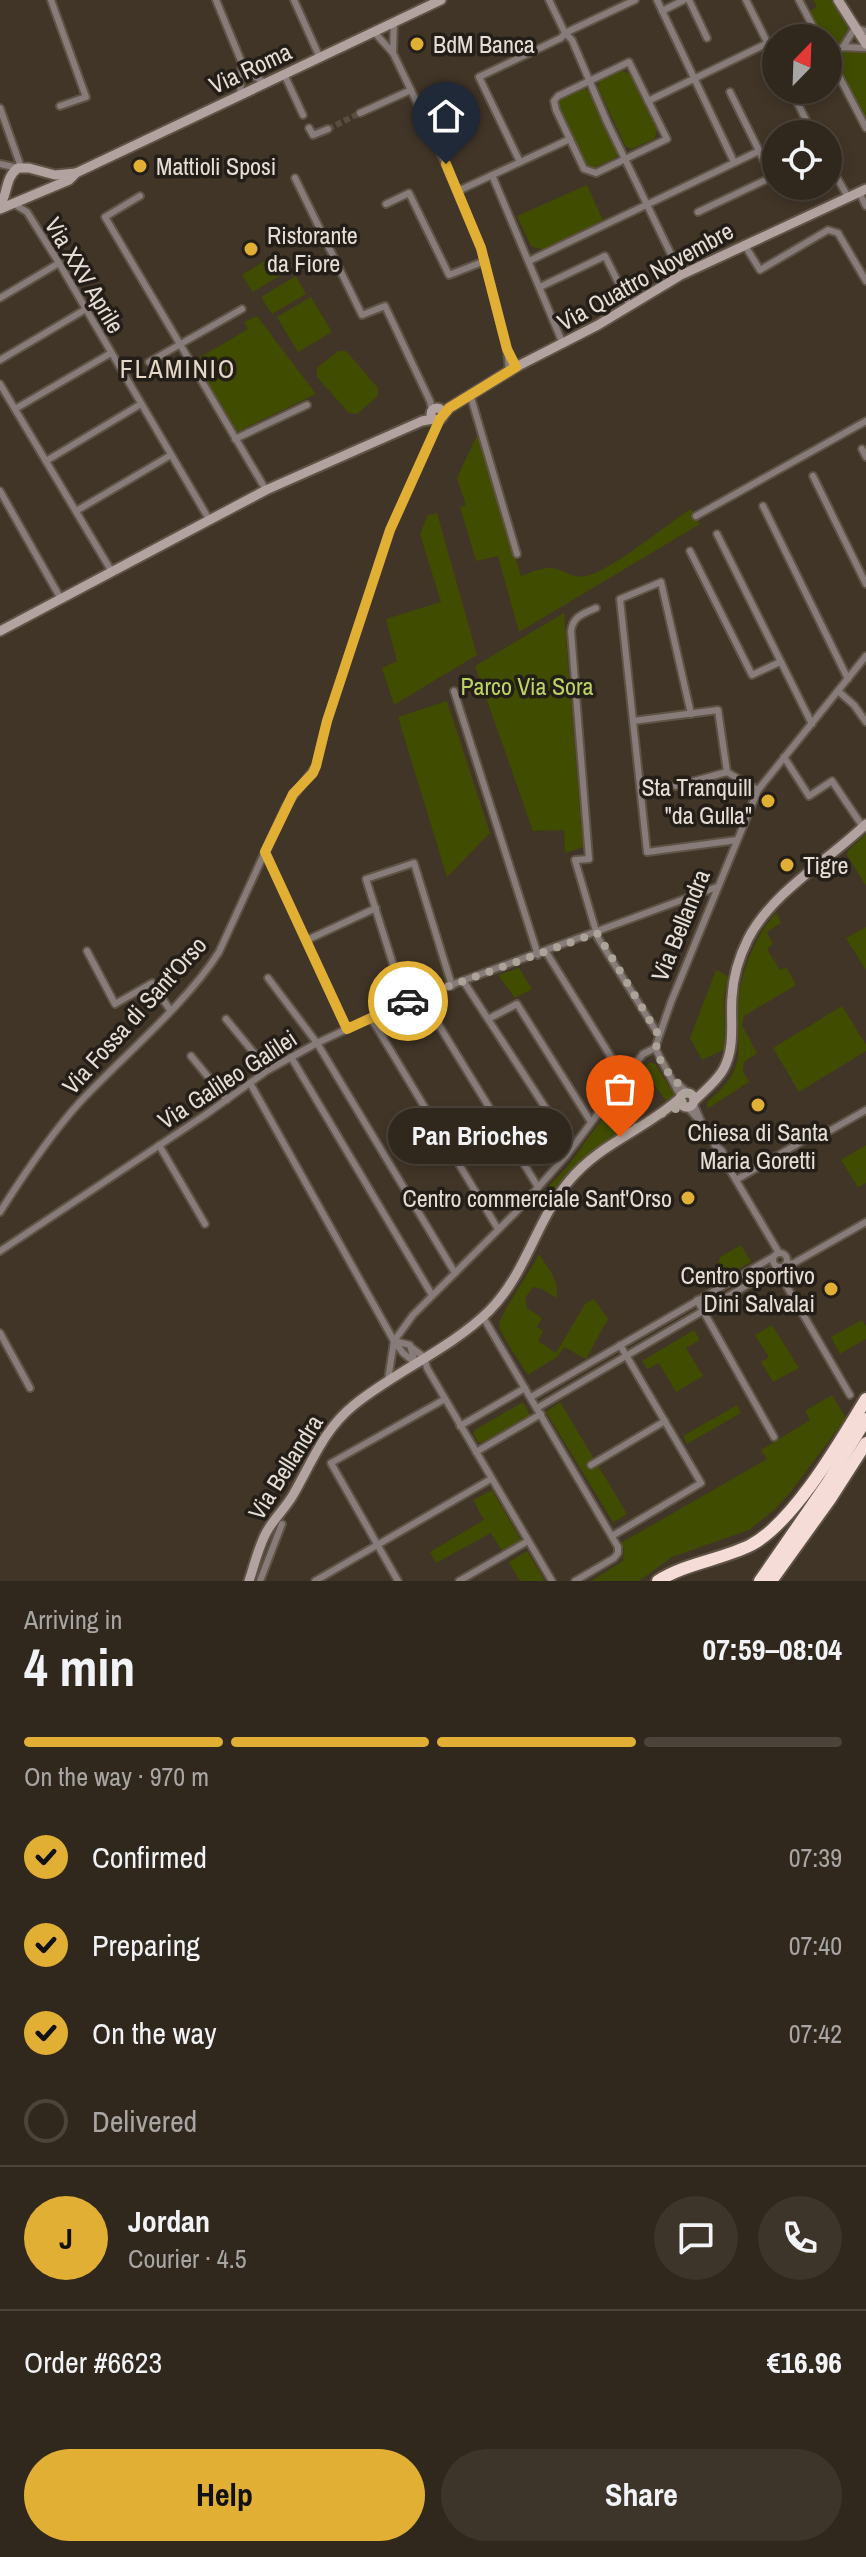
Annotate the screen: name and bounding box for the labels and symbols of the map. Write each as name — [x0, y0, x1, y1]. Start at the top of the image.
north arrow — [762, 24, 842, 104]
place label: BdM Banca — [433, 28, 535, 60]
street label: Via Roma — [204, 35, 296, 101]
marker: BdM Banca — [408, 35, 426, 53]
pin — [412, 82, 480, 164]
place label: Mattioli Sposi — [156, 150, 276, 182]
marker: Mattioli Sposi — [131, 157, 149, 175]
street label: Via XXV Aprile — [38, 211, 132, 339]
street label: Via Quattro Novembre — [551, 214, 739, 338]
place label: Ristorante da Fiore — [267, 219, 358, 279]
marker: Ristorante da Fiore — [242, 240, 260, 258]
district label: FLAMINIO — [120, 351, 236, 386]
park label: Parco Via Sora — [460, 670, 594, 702]
place label: Sta Tranquill "da Gulla" — [641, 771, 752, 831]
marker: Sta Tranquill "da Gulla" — [759, 792, 777, 810]
place label: Tigre — [803, 849, 849, 881]
marker: Tigre — [778, 856, 796, 874]
street label: Via Bellandra — [643, 864, 717, 986]
street label: Via Fossa di Sant'Orso — [55, 929, 213, 1101]
courier — [368, 961, 448, 1041]
street label: Via Galileo Galilei — [151, 1022, 303, 1136]
pin — [586, 1055, 654, 1137]
marker: Chiesa di Santa Maria Goretti — [749, 1096, 767, 1114]
callout: Pan Brioches — [388, 1109, 572, 1165]
place label: Chiesa di Santa Maria Goretti — [687, 1116, 829, 1176]
place label: Centro commerciale Sant'Orso — [402, 1182, 672, 1214]
marker: Centro commerciale Sant'Orso — [679, 1189, 697, 1207]
place label: Centro sportivo Dini Salvalai — [680, 1259, 815, 1319]
marker: Centro sportivo Dini Salvalai — [822, 1280, 840, 1298]
street label: Via Bellandra — [240, 1409, 330, 1525]

